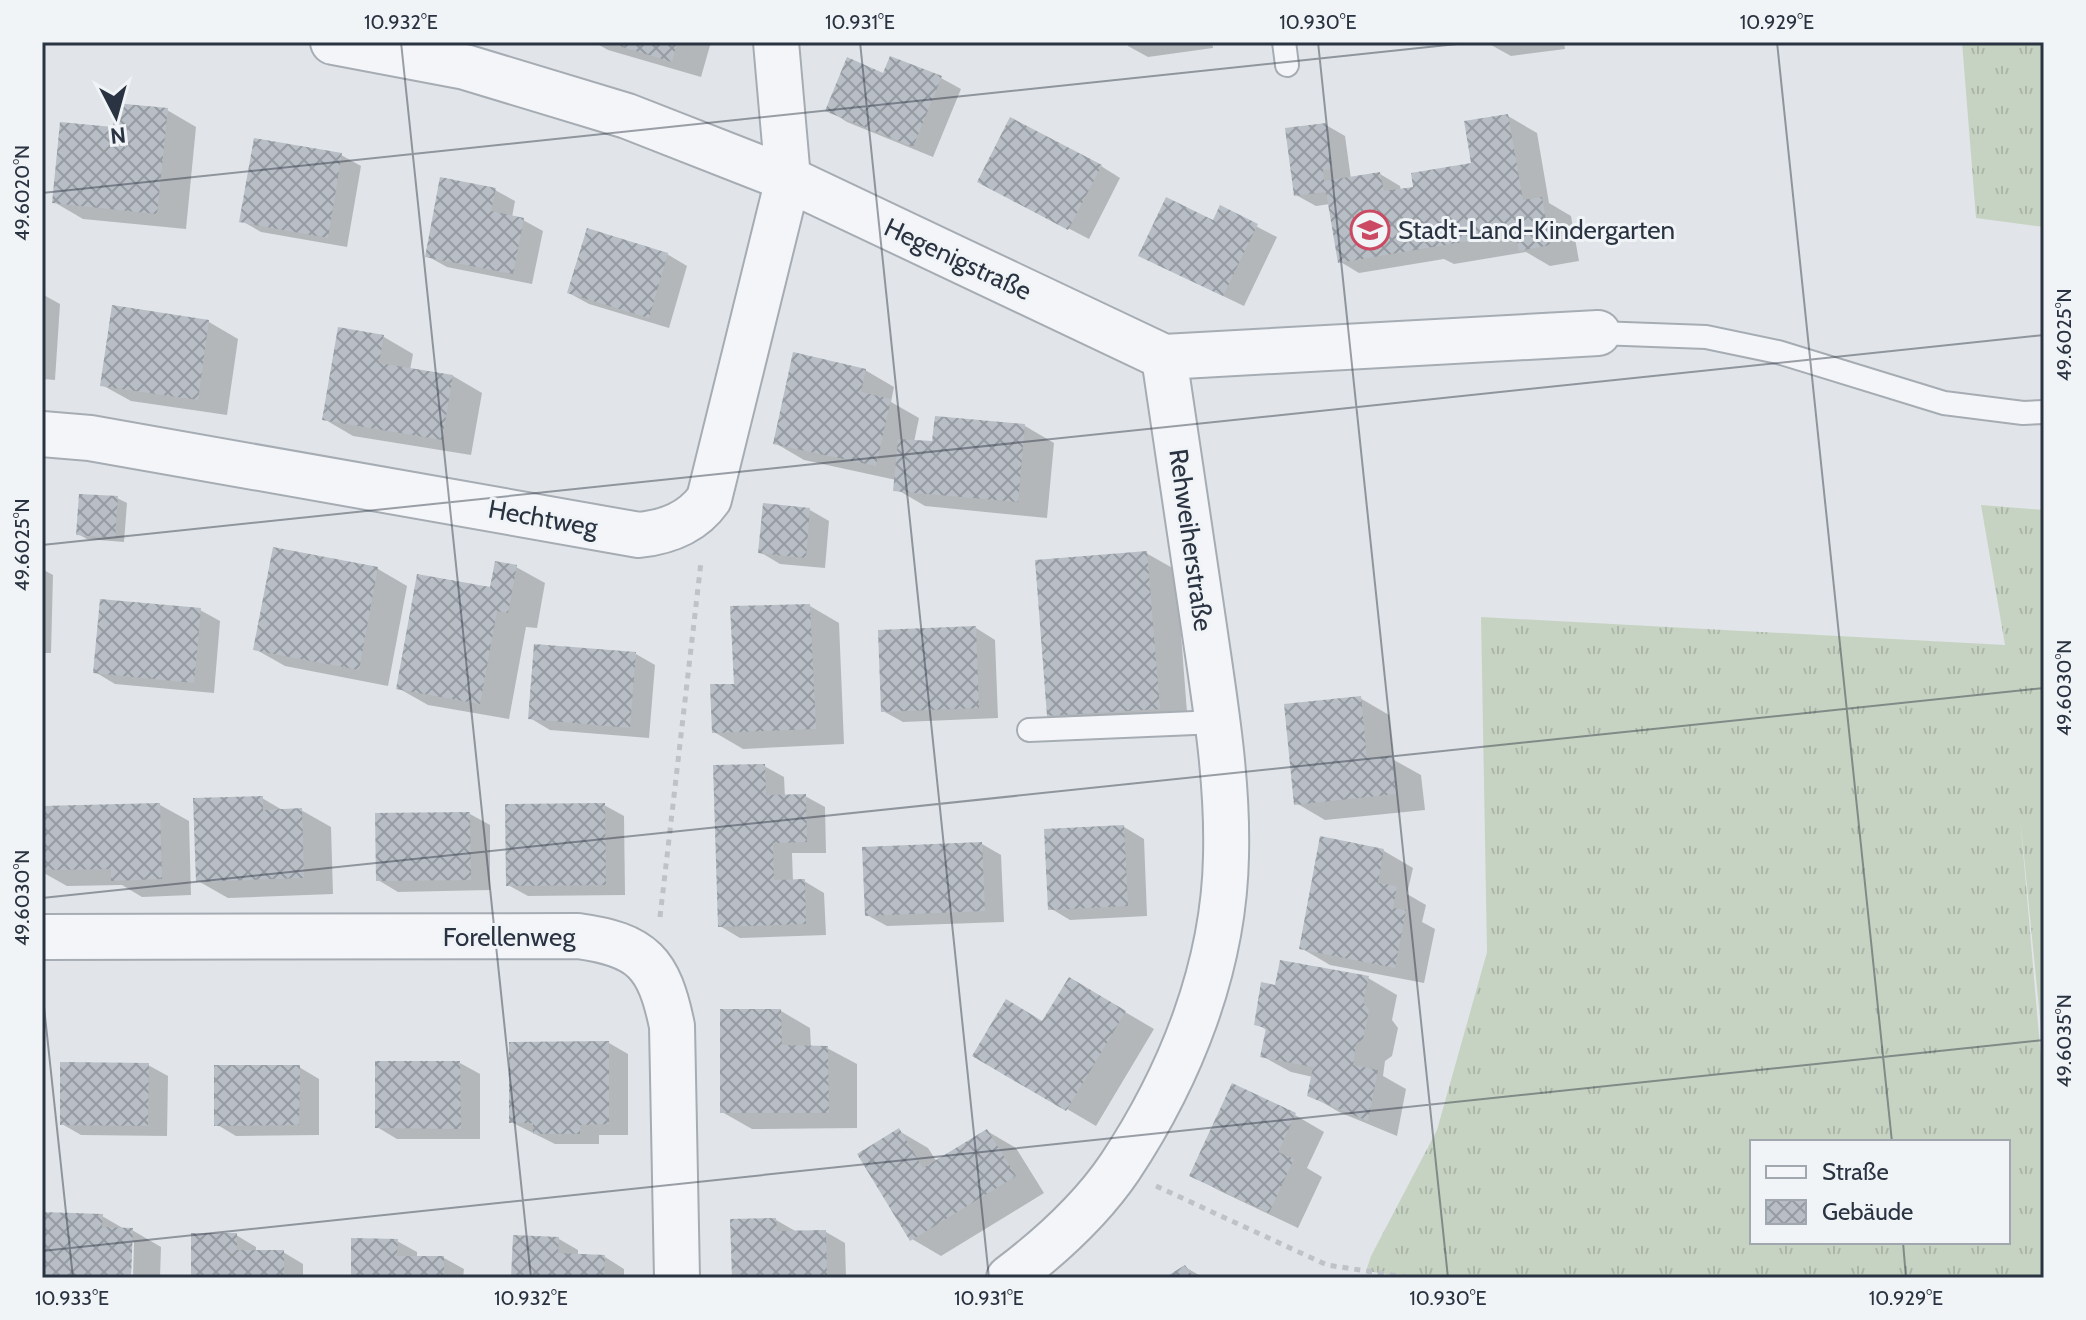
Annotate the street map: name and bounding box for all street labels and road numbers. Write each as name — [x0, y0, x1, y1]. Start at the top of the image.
street label: Hegenigstraße — [879, 211, 1037, 307]
street label: Rehweiherstraße — [1162, 447, 1220, 633]
street label: Hechtweg — [486, 493, 601, 544]
street label: Forellenweg — [443, 921, 576, 953]

